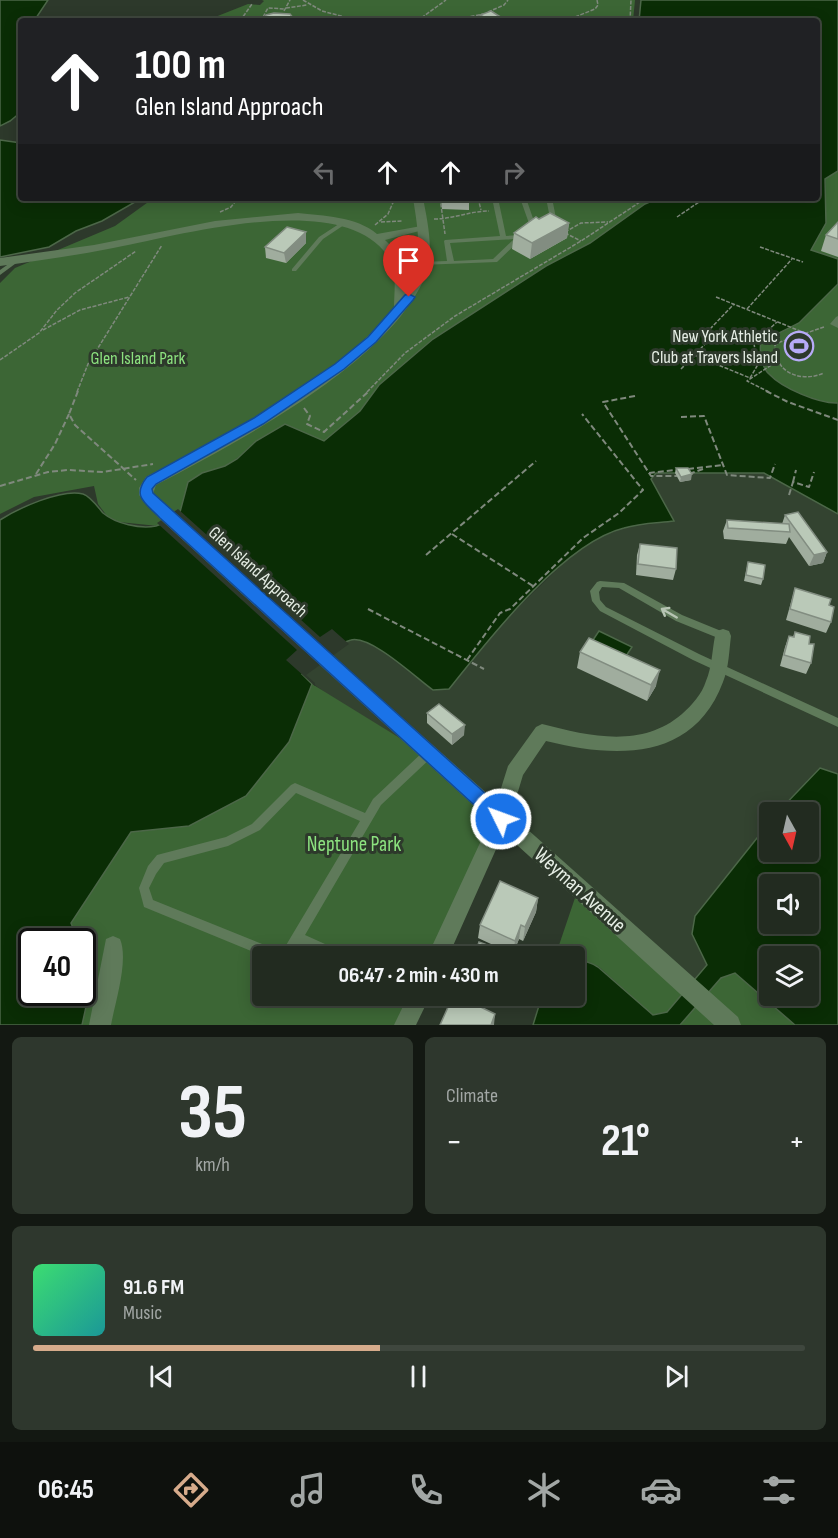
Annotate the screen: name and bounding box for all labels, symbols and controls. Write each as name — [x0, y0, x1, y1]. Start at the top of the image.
text: 100 m — [135, 40, 226, 91]
icon: ahead — [36, 42, 114, 120]
text: Glen Island Approach — [135, 91, 324, 123]
icon: left — [308, 156, 341, 189]
icon: ahead — [371, 156, 404, 189]
icon: ahead — [434, 156, 467, 189]
icon: right — [497, 156, 530, 189]
pin — [383, 235, 434, 297]
icon: arrive — [392, 244, 425, 277]
place label: New York Athletic Club at Travers Island — [651, 326, 778, 368]
sports icon: New York Athletic Club at Travers Island — [783, 330, 815, 362]
park label: Glen Island Park — [91, 348, 186, 369]
street label: Glen Island Approach — [204, 522, 312, 622]
one-way arrow — [661, 606, 678, 618]
position arrow — [469, 787, 533, 851]
north arrow — [759, 802, 819, 862]
map controls — [759, 802, 819, 1006]
park label: Neptune Park — [307, 832, 401, 857]
street label: Weyman Avenue — [529, 842, 631, 938]
button: sound — [759, 874, 819, 934]
speed limit sign: 40 — [18, 928, 96, 1006]
button: layers — [759, 946, 819, 1006]
text: 06:47 · 2 min · 430 m — [338, 962, 499, 989]
text: 35 — [178, 1067, 247, 1160]
text: Climate — [446, 1084, 498, 1108]
text: 21° — [601, 1114, 650, 1169]
text: − — [446, 1122, 462, 1162]
text: + — [789, 1122, 805, 1162]
text: km/h — [195, 1153, 230, 1177]
text: 91.6 FM — [123, 1274, 184, 1301]
text: Music — [123, 1301, 162, 1325]
icon: previous — [145, 1360, 178, 1393]
icon: pause — [402, 1360, 435, 1393]
icon: next — [660, 1360, 693, 1393]
icon: directions — [170, 1469, 212, 1511]
icon: music — [287, 1469, 329, 1511]
icon: phone — [405, 1469, 447, 1511]
icon: climate — [523, 1469, 565, 1511]
icon: car — [640, 1469, 682, 1511]
icon: filters — [758, 1469, 800, 1511]
text: 06:45 — [38, 1474, 94, 1506]

